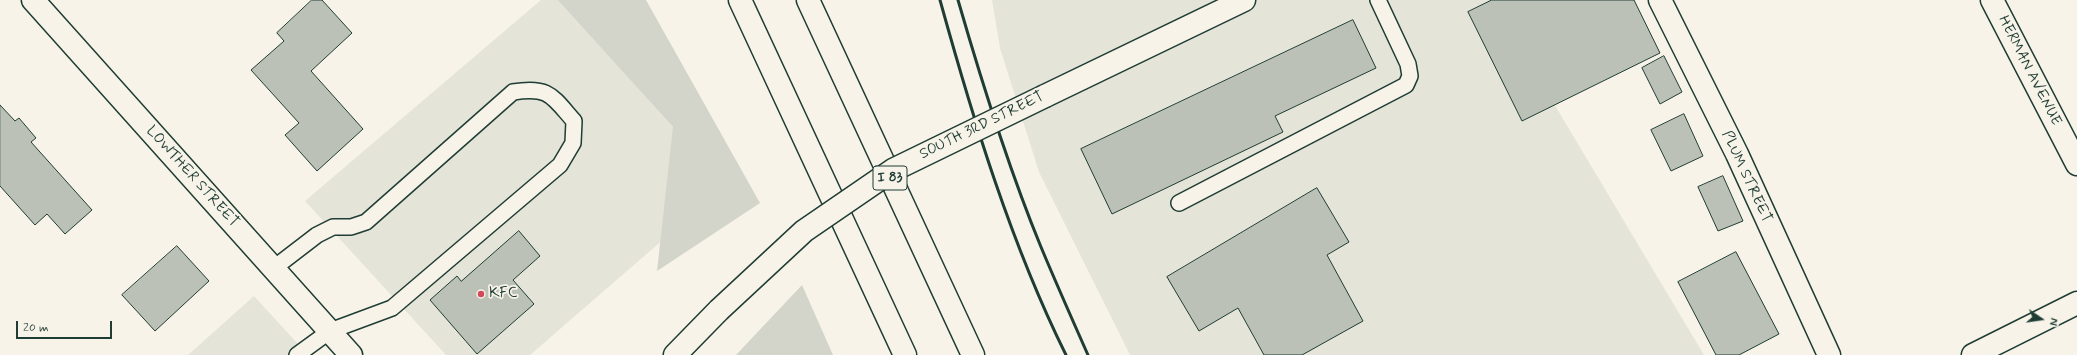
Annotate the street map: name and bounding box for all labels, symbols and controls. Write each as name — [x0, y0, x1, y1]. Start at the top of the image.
street label: HERMAN AVENUE — [1993, 13, 2065, 129]
street label: SOUTH 3RD STREET — [917, 88, 1047, 164]
street label: LOWTHER STREET — [142, 123, 242, 231]
street label: PLUM STREET — [1717, 128, 1775, 226]
road number: I 83 — [873, 166, 907, 190]
place label: KFC — [489, 285, 517, 303]
marker: KFC — [476, 289, 486, 299]
north arrow — [2021, 299, 2061, 339]
scale bar — [18, 313, 114, 339]
text: N — [2045, 317, 2060, 327]
text: 20 m — [23, 320, 49, 336]

